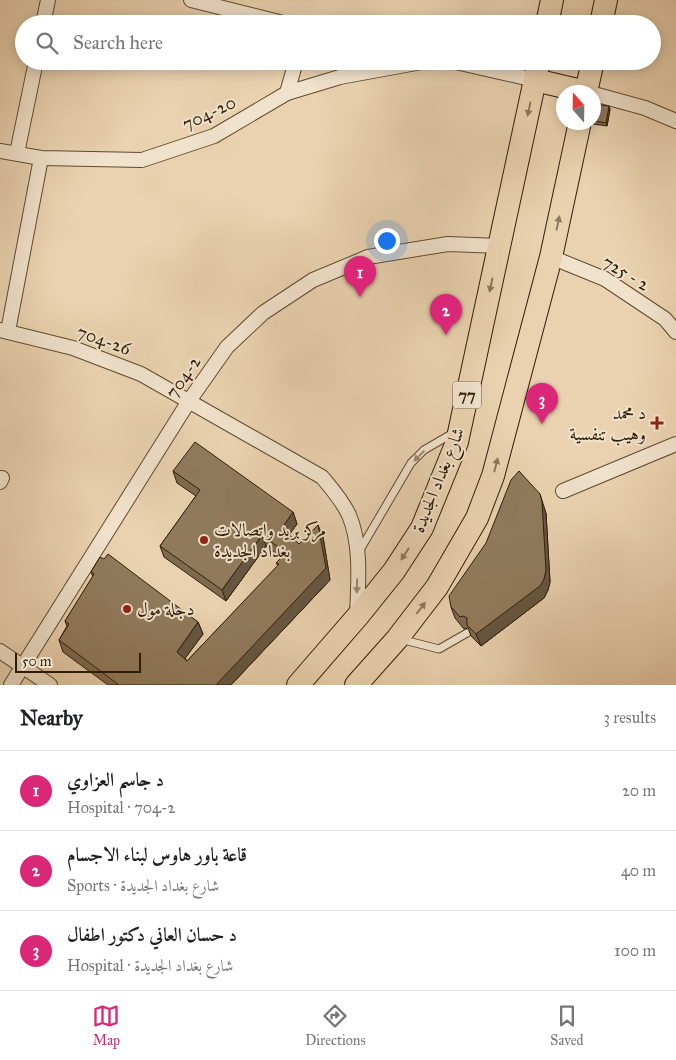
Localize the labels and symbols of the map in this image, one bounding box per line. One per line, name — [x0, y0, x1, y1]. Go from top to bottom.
north arrow — [556, 85, 601, 130]
street label: 704-20 — [179, 91, 239, 135]
one-way arrow — [525, 101, 533, 116]
one-way arrow — [554, 215, 562, 230]
your location — [374, 228, 400, 254]
street label: 725 - 2 — [599, 251, 654, 296]
pin: 1 — [344, 256, 376, 297]
one-way arrow — [487, 277, 495, 292]
pin: 2 — [430, 294, 462, 335]
street label: 704-26 — [74, 320, 135, 360]
street label: 704-2 — [161, 352, 205, 402]
road number: 77 — [453, 382, 481, 408]
pin: 3 — [526, 383, 558, 424]
place label: د محمد وهيب تنفسية — [569, 402, 646, 446]
marker: د محمد وهيب تنفسية — [650, 416, 664, 430]
street label: شارع بغداد الجديدة — [407, 424, 473, 537]
one-way arrow — [413, 450, 425, 462]
one-way arrow — [492, 457, 500, 472]
place label: مركز بريد واتصالات بغداد الجديدة — [214, 519, 326, 562]
marker: مركز بريد واتصالات بغداد الجديدة — [198, 534, 210, 546]
one-way arrow — [400, 548, 409, 561]
one-way arrow — [353, 578, 361, 594]
place label: دجلة مول — [137, 598, 195, 620]
one-way arrow — [416, 601, 426, 615]
marker: دجلة مول — [121, 603, 133, 615]
scale bar — [15, 650, 141, 673]

